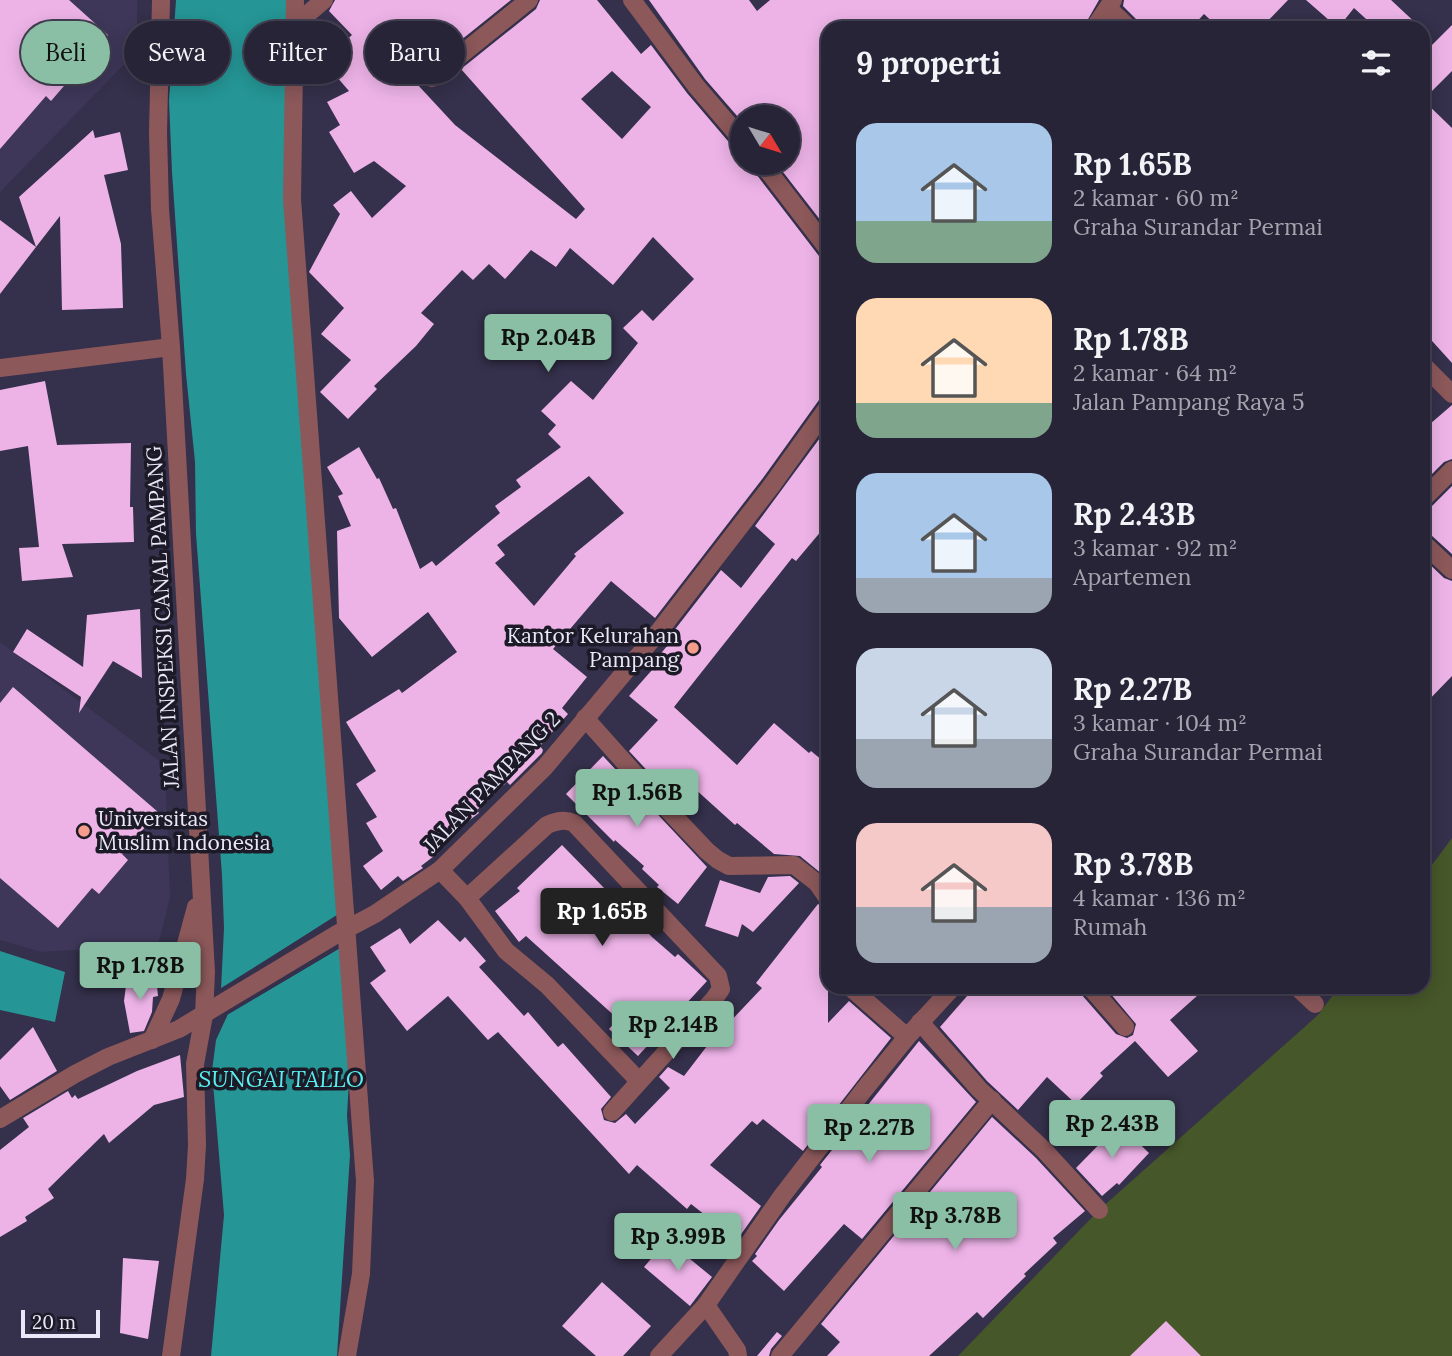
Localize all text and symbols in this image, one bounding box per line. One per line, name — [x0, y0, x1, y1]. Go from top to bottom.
chip: Beli — [21, 21, 110, 84]
chip: Sewa — [124, 21, 230, 84]
chip: Filter — [244, 21, 351, 84]
chip: Baru — [365, 21, 465, 84]
text: 9 properti — [856, 44, 1001, 82]
icon: filters — [1357, 44, 1395, 82]
north arrow — [730, 105, 800, 175]
map controls — [730, 105, 800, 175]
text: Rp 1.65B — [1073, 145, 1192, 183]
icon: home — [912, 151, 996, 235]
text: 2 kamar · 60 m² — [1073, 183, 1239, 212]
text: Graha Surandar Permai — [1073, 212, 1323, 241]
pin: Rp 2.04B — [476, 314, 620, 374]
text: Rp 1.78B — [1073, 320, 1189, 358]
text: Rp 2.04B — [500, 322, 596, 351]
icon: home — [912, 326, 996, 410]
text: 2 kamar · 64 m² — [1073, 358, 1237, 387]
text: Jalan Pampang Raya 5 — [1073, 387, 1304, 416]
street label: JALAN INSPEKSI CANAL PAMPANG — [140, 445, 185, 790]
text: Rp 2.43B — [1073, 495, 1195, 533]
icon: home — [912, 501, 996, 585]
text: 3 kamar · 92 m² — [1073, 533, 1237, 562]
text: Apartemen — [1073, 562, 1191, 591]
place label: Kantor Kelurahan Pampang — [507, 622, 679, 673]
marker: Kantor Kelurahan Pampang — [685, 640, 701, 656]
text: Rp 2.27B — [1073, 670, 1192, 708]
icon: home — [912, 676, 996, 760]
street label: JALAN PAMPANG 2 — [417, 705, 566, 859]
text: 3 kamar · 104 m² — [1073, 708, 1247, 737]
text: Graha Surandar Permai — [1073, 737, 1323, 766]
pin: Rp 1.56B — [565, 770, 709, 829]
text: Rp 1.56B — [591, 777, 683, 806]
place label: Universitas Muslim Indonesia — [98, 805, 271, 856]
marker: Universitas Muslim Indonesia — [76, 823, 92, 839]
text: Rp 3.78B — [1073, 845, 1193, 883]
icon: home — [912, 851, 996, 935]
text: 4 kamar · 136 m² — [1073, 883, 1246, 912]
pin: Rp 1.65B — [530, 888, 674, 948]
text: Rp 1.65B — [556, 896, 648, 925]
text: Rumah — [1073, 912, 1147, 941]
pin: Rp 1.78B — [68, 942, 212, 1002]
text: Rp 1.78B — [96, 950, 184, 979]
pin: Rp 2.14B — [601, 1002, 745, 1061]
text: Rp 2.14B — [628, 1009, 718, 1038]
water label: SUNGAI TALLO — [198, 1064, 364, 1093]
pin: Rp 2.43B — [1040, 1100, 1184, 1160]
pin: Rp 2.27B — [797, 1104, 941, 1164]
text: Rp 2.43B — [1065, 1108, 1159, 1137]
text: Rp 2.27B — [823, 1112, 915, 1141]
pin: Rp 3.78B — [883, 1192, 1027, 1252]
text: Rp 3.78B — [909, 1200, 1001, 1229]
pin: Rp 3.99B — [606, 1214, 750, 1273]
text: Rp 3.99B — [630, 1221, 726, 1250]
scale bar — [21, 1307, 100, 1339]
text: 20 m — [32, 1310, 76, 1334]

